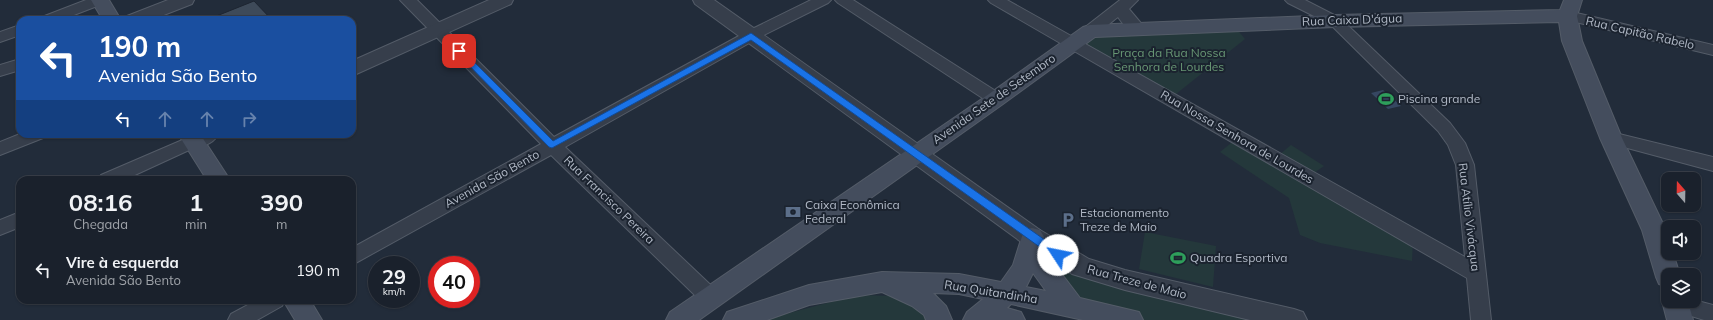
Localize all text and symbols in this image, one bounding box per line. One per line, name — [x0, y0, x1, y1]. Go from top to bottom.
street label: Rua Caixa D'água — [1301, 10, 1402, 29]
street label: Rua Capitão Rabelo — [1584, 13, 1696, 52]
text: 190 m — [98, 29, 181, 64]
icon: left — [32, 32, 84, 84]
pin — [442, 34, 476, 68]
icon: arrive — [448, 40, 470, 62]
park label: Praça da Rua Nossa Senhora de Lourdes — [1112, 45, 1226, 74]
street label: Avenida Sete de Setembro — [929, 50, 1058, 147]
text: Avenida São Bento — [98, 64, 257, 87]
street label: Rua Nossa Senhora de Lourdes — [1158, 87, 1316, 187]
sports icon: Piscina grande — [1377, 90, 1395, 108]
place label: Piscina grande — [1398, 91, 1480, 106]
icon: left — [112, 108, 134, 130]
icon: ahead — [154, 108, 176, 130]
icon: ahead — [196, 108, 218, 130]
icon: right — [238, 108, 260, 130]
street label: Avenida São Bento — [442, 146, 542, 211]
street label: Rua Francisco Pereira — [561, 152, 658, 247]
street label: Rua Atílio Vivácqua — [1455, 162, 1484, 272]
north arrow — [1661, 172, 1701, 212]
map controls — [1661, 172, 1701, 308]
text: 08:16 — [69, 187, 132, 217]
text: 1 — [189, 187, 203, 217]
text: 390 — [260, 187, 303, 217]
place label: Caixa Econômica Federal — [805, 197, 900, 226]
bank icon: Caixa Econômica Federal — [784, 203, 802, 221]
place label: Estacionamento Treze de Maio — [1080, 205, 1169, 234]
parking icon: Estacionamento Treze de Maio — [1059, 211, 1077, 229]
text: Chegada — [73, 216, 128, 232]
text: min — [185, 216, 207, 232]
text: m — [276, 216, 287, 232]
button: sound — [1661, 220, 1701, 260]
position arrow — [1037, 234, 1079, 276]
sports icon: Quadra Esportiva — [1169, 249, 1187, 267]
place label: Quadra Esportiva — [1190, 250, 1287, 265]
text: Vire à esquerda — [66, 253, 179, 272]
speed limit sign: 40 — [428, 256, 480, 308]
icon: left — [32, 259, 54, 281]
text: 190 m — [296, 261, 340, 280]
street label: Rua Treze de Maio — [1086, 261, 1189, 302]
text: 29 — [382, 264, 406, 289]
button: layers — [1661, 268, 1701, 308]
text: Avenida São Bento — [66, 272, 181, 288]
street label: Rua Quitandinha — [943, 277, 1039, 306]
text: km/h — [383, 285, 405, 298]

